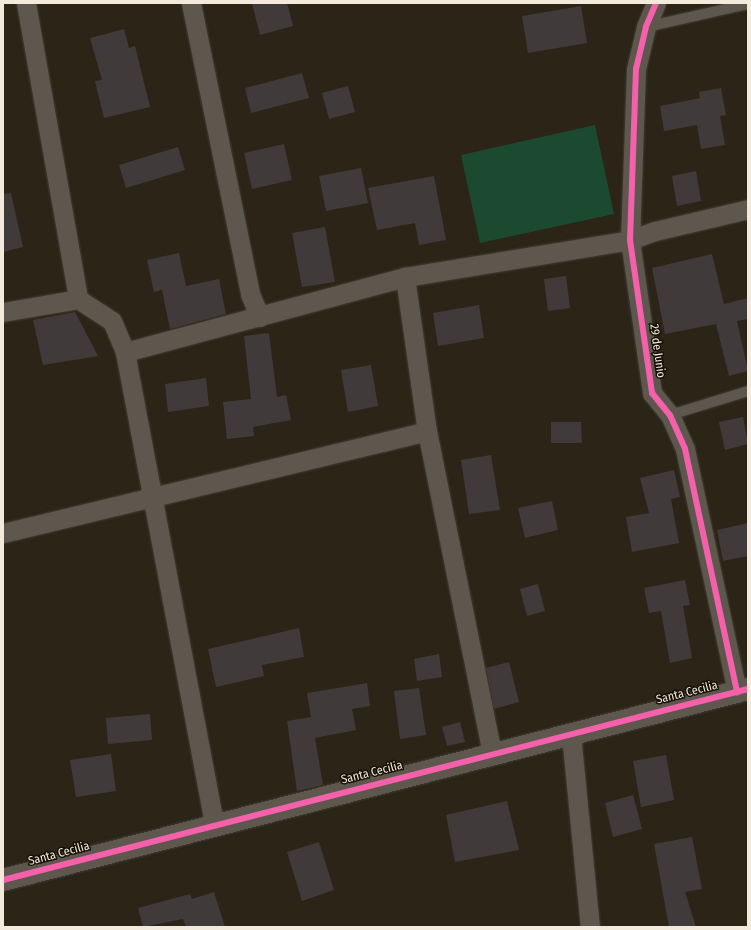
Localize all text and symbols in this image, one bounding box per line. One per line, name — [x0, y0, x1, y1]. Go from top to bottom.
street label: 29 de Junio — [646, 323, 668, 379]
street label: Santa Cecilia — [655, 678, 719, 708]
street label: Santa Cecilia — [340, 758, 404, 788]
street label: Santa Cecilia — [27, 839, 91, 869]

